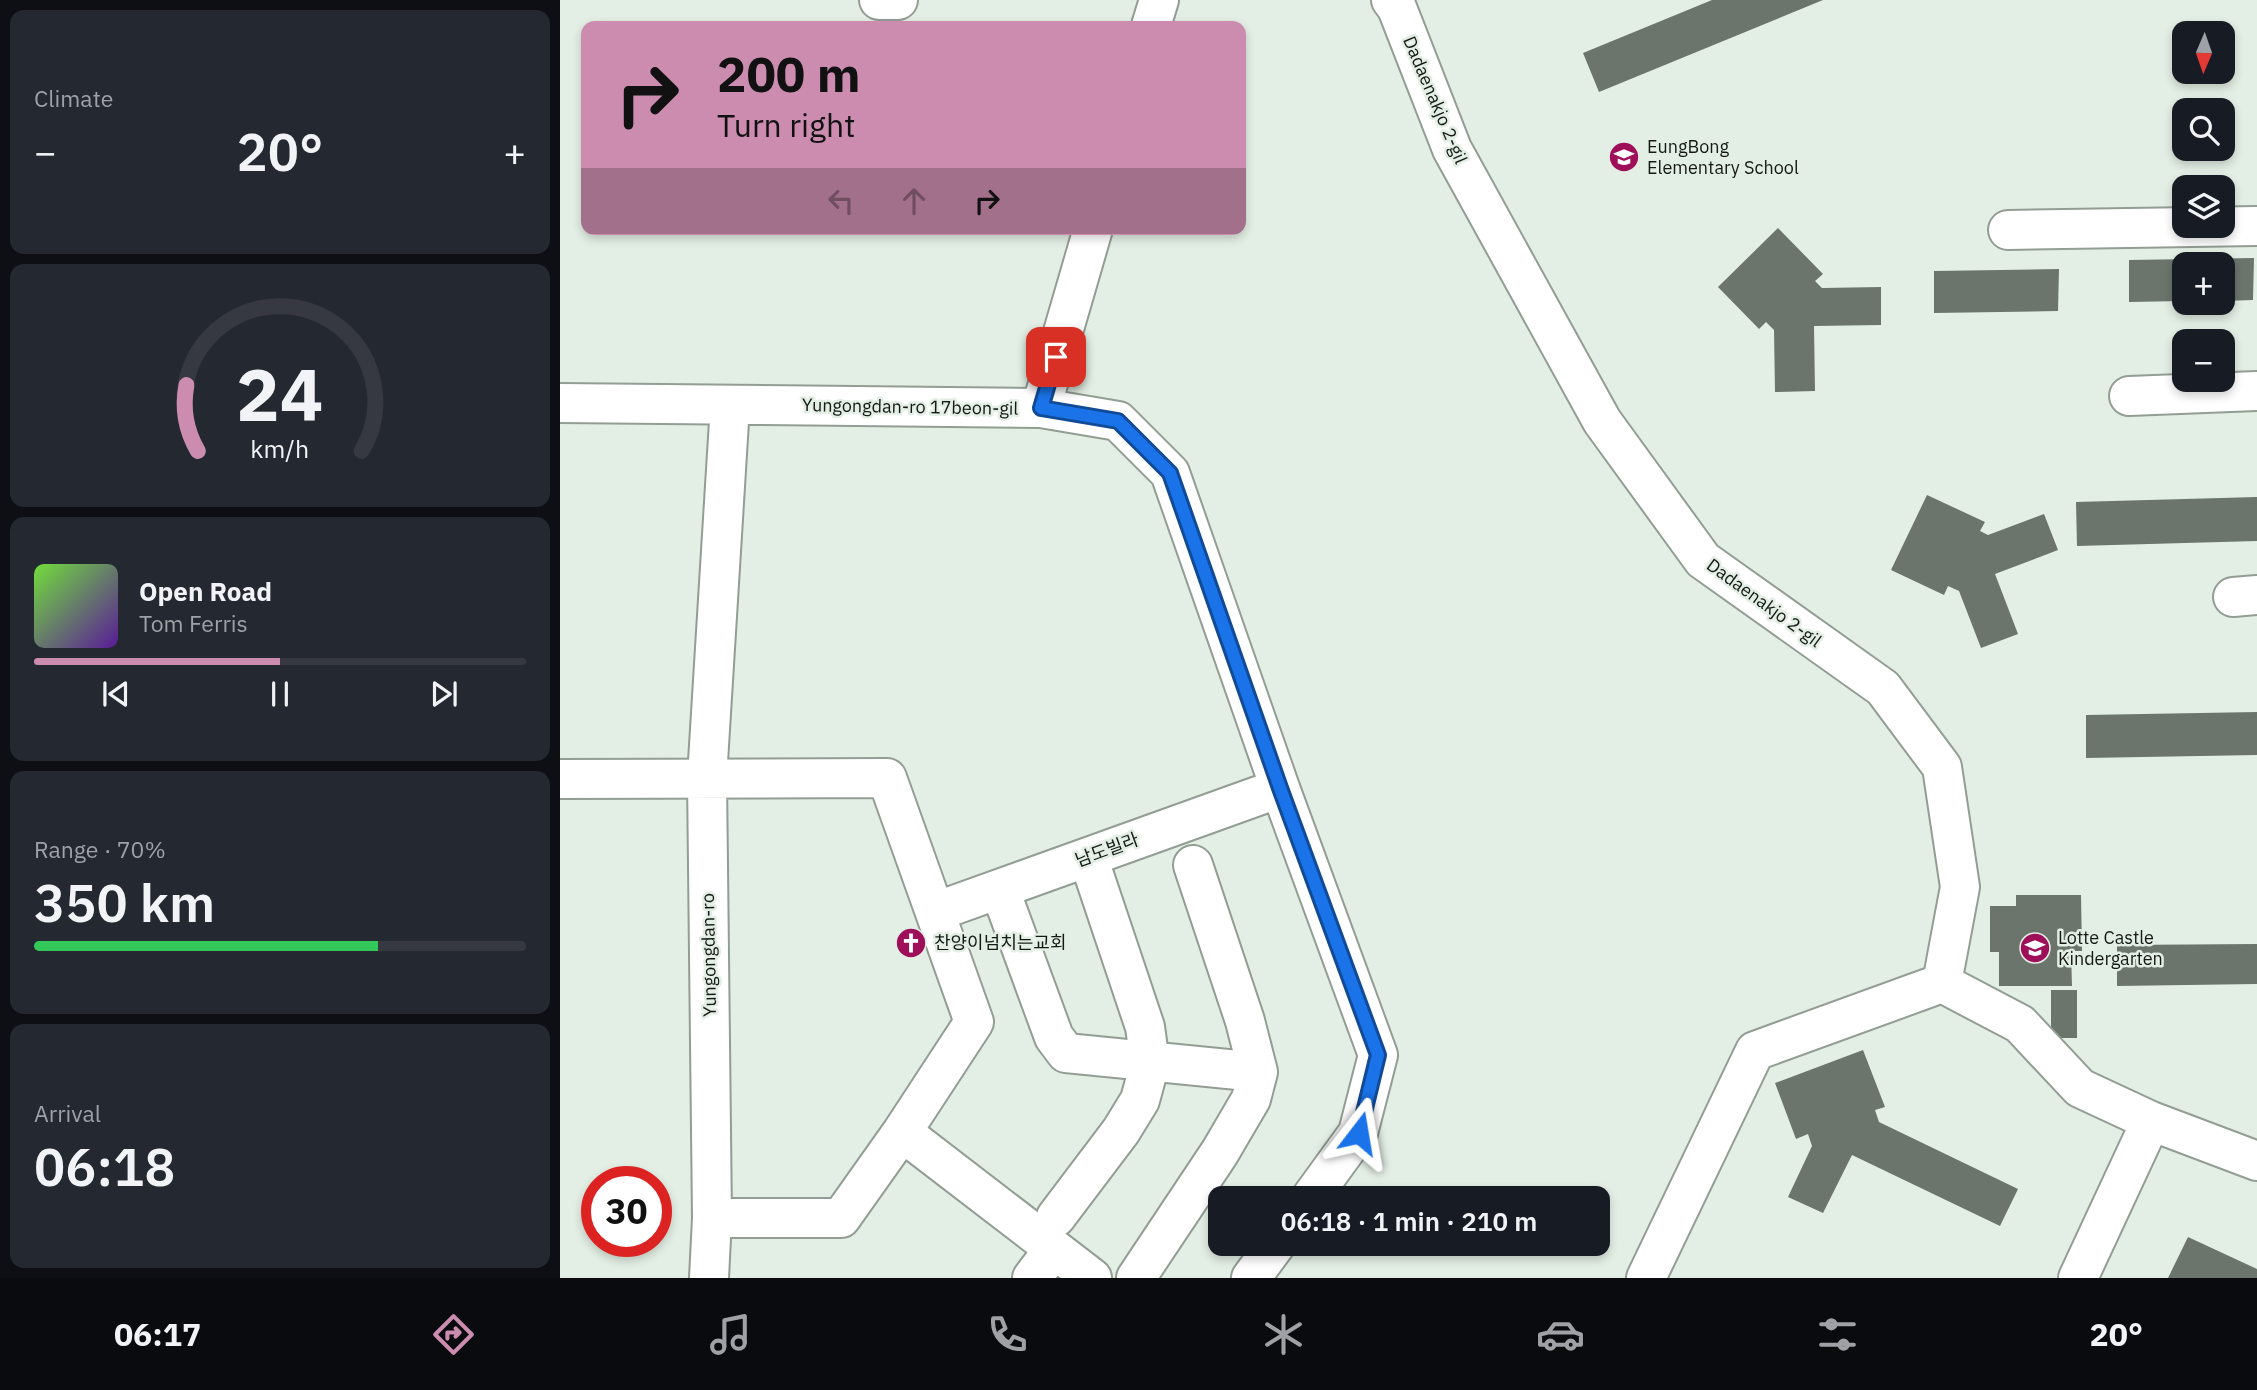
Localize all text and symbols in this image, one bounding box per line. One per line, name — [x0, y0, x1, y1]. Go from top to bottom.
north arrow — [2172, 21, 2235, 84]
map controls — [2172, 21, 2235, 392]
street label: Dadaenakjo 2-gil — [1398, 32, 1473, 167]
text: 200 m — [717, 42, 861, 105]
icon: right — [602, 49, 693, 140]
text: Climate — [34, 83, 113, 113]
button: search — [2172, 98, 2235, 161]
text: Turn right — [717, 104, 855, 146]
text: 20° — [237, 118, 323, 185]
text: − — [34, 127, 57, 176]
text: + — [503, 127, 526, 176]
place label: EungBong Elementary School — [1647, 135, 1799, 179]
school or university icon: EungBong Elementary School — [1607, 140, 1641, 174]
button: layers — [2172, 175, 2235, 238]
icon: left — [822, 182, 860, 220]
icon: ahead — [895, 182, 933, 220]
icon: right — [968, 182, 1006, 220]
button: + — [2172, 252, 2235, 315]
pin — [1026, 327, 1086, 387]
button: − — [2172, 329, 2235, 392]
icon: arrive — [1037, 338, 1075, 376]
text: 24 — [236, 347, 324, 442]
street label: Yungongdan-ro 17beon-gil — [802, 393, 1018, 420]
text: km/h — [251, 432, 309, 465]
street label: Dadaenakjo 2-gil — [1702, 553, 1826, 652]
text: Open Road — [139, 574, 272, 608]
text: Tom Ferris — [139, 608, 248, 638]
icon: previous — [97, 675, 135, 713]
icon: pause — [261, 675, 299, 713]
icon: next — [425, 675, 463, 713]
street label: 남도빌라 — [1072, 827, 1142, 872]
text: Range · 70% — [34, 834, 166, 864]
text: 350 km — [34, 869, 215, 936]
street label: Yungongdan-ro — [696, 893, 721, 1017]
church icon: 찬양이넘치는교회 — [894, 926, 928, 960]
place label: Lotte Castle Kindergarten — [2058, 926, 2163, 970]
place label: 찬양이넘치는교회 — [934, 931, 1066, 954]
school or university icon: Lotte Castle Kindergarten — [2018, 931, 2052, 965]
position arrow — [1322, 1096, 1396, 1170]
text: Arrival — [34, 1098, 101, 1128]
text: 06:18 — [34, 1133, 175, 1200]
speed limit sign: 30 — [581, 1166, 672, 1257]
text: 06:18 · 1 min · 210 m — [1281, 1204, 1537, 1238]
icon: directions — [429, 1310, 478, 1359]
icon: music — [706, 1310, 755, 1359]
icon: phone — [983, 1310, 1032, 1359]
icon: climate — [1259, 1310, 1308, 1359]
icon: car — [1536, 1310, 1585, 1359]
icon: filters — [1813, 1310, 1862, 1359]
text: 06:17 — [114, 1313, 201, 1355]
text: 20° — [2090, 1313, 2143, 1355]

